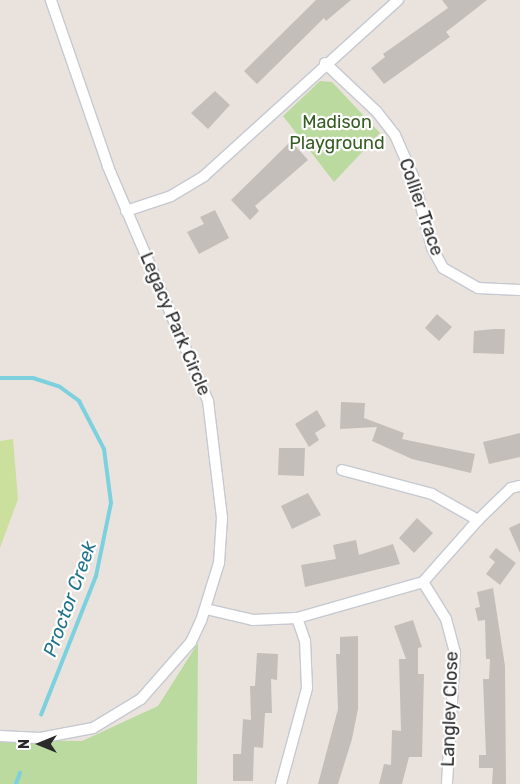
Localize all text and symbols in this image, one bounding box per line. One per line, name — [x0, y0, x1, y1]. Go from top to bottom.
park label: Madison Playground — [289, 112, 385, 154]
street label: Collier Trace — [394, 155, 448, 259]
street label: Legacy Park Circle — [135, 249, 215, 399]
water label: Proctor Creek — [38, 538, 102, 660]
street label: Langley Close — [437, 651, 463, 767]
north arrow — [15, 719, 65, 769]
text: N — [16, 739, 33, 749]

